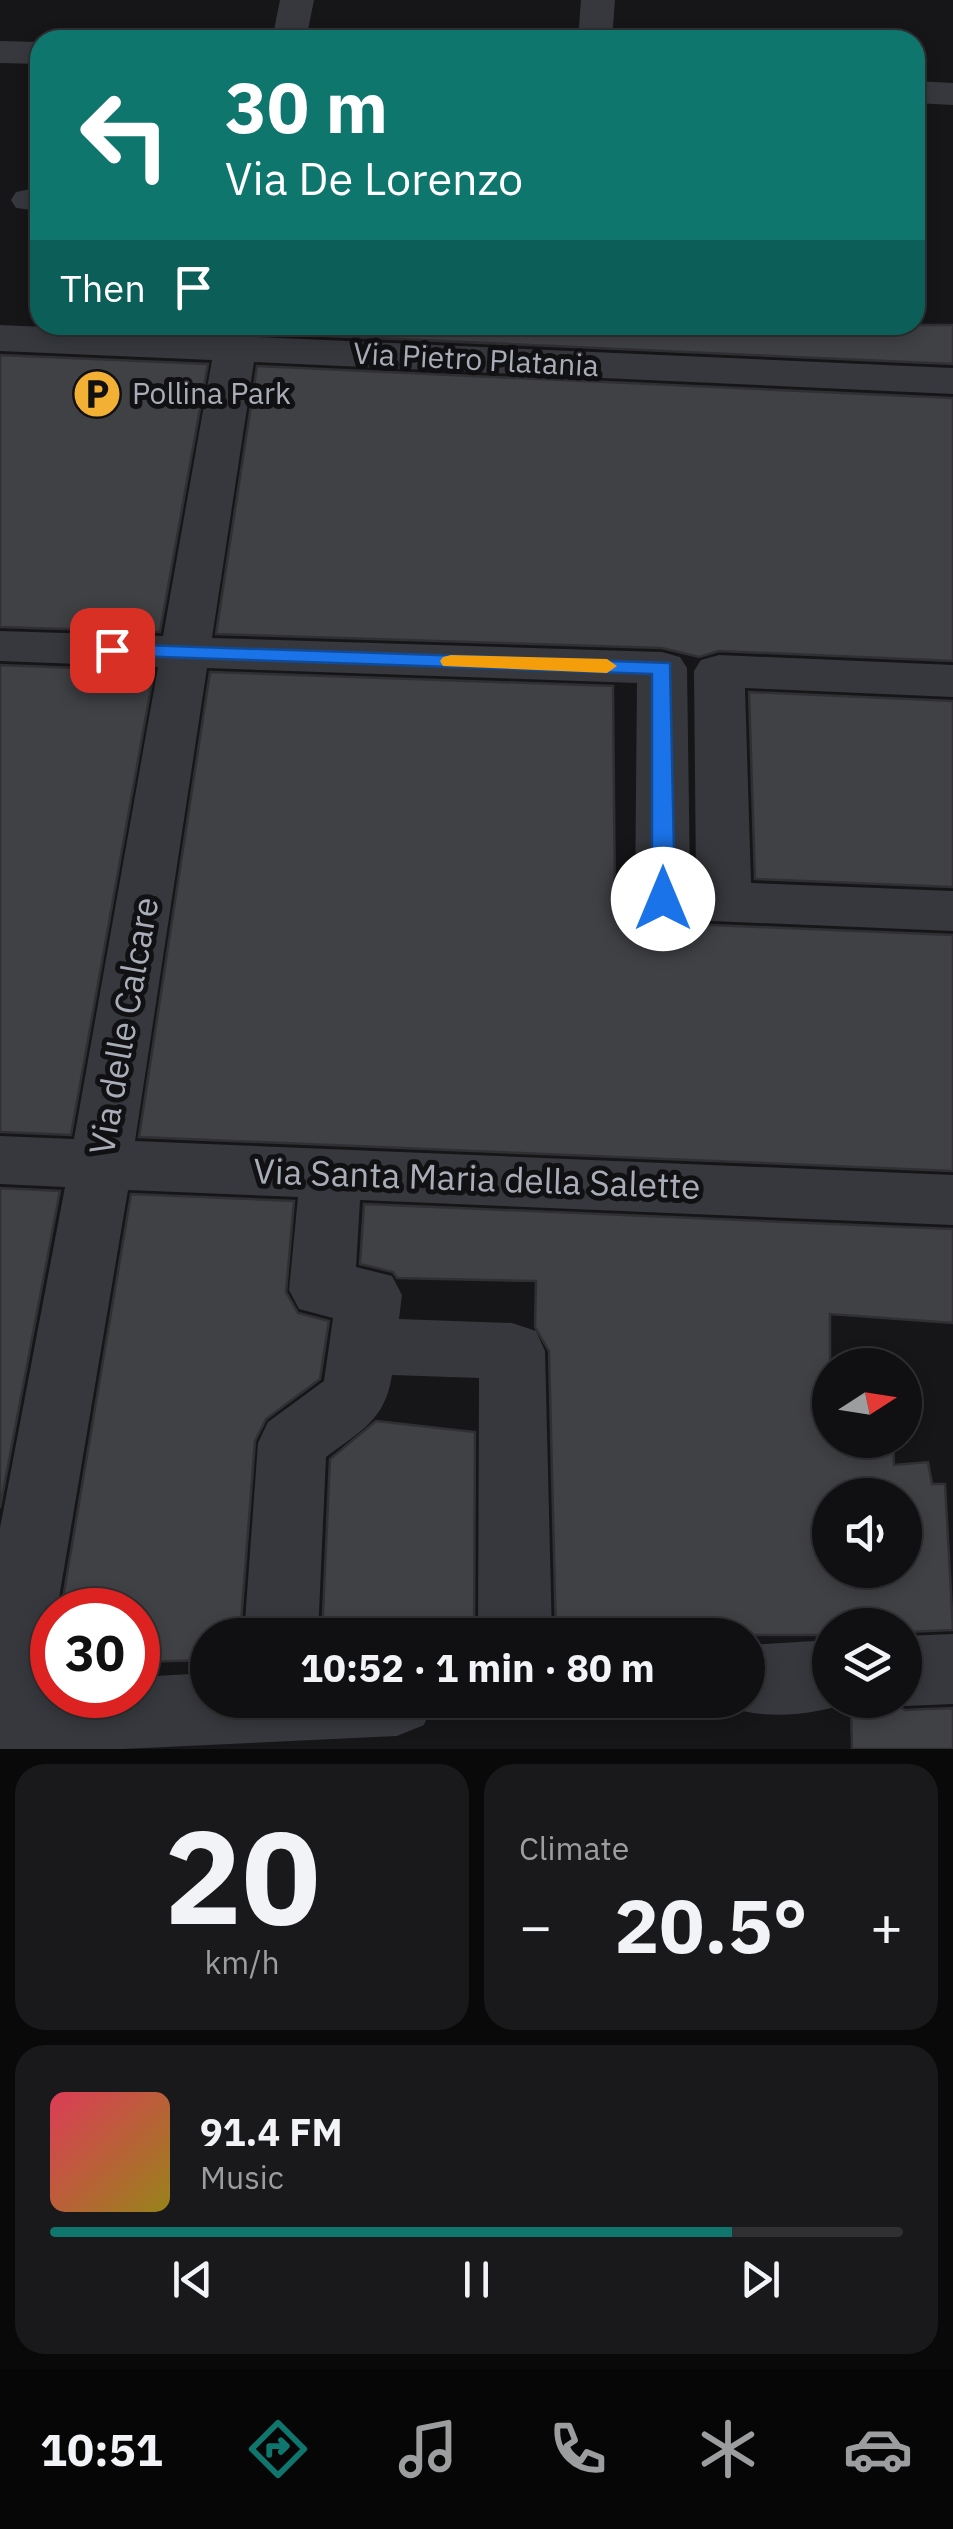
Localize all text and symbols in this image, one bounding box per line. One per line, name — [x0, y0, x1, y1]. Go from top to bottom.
text: 30 m — [225, 61, 388, 152]
icon: left — [60, 70, 190, 200]
text: Via De Lorenzo — [225, 149, 523, 207]
icon: arrive — [166, 260, 221, 315]
text: Then — [60, 263, 146, 312]
street label: Via Pietro Platania — [352, 333, 600, 384]
parking icon: Pollina Park — [71, 368, 123, 420]
place label: Pollina Park — [132, 373, 291, 412]
pin — [70, 608, 155, 693]
icon: arrive — [85, 623, 140, 678]
position arrow — [611, 847, 715, 951]
street label: Via delle Calcare — [78, 893, 168, 1158]
street label: Via Santa Maria della Salette — [253, 1147, 701, 1209]
north arrow — [812, 1348, 922, 1458]
map controls — [812, 1348, 922, 1718]
button: sound — [812, 1478, 922, 1588]
speed limit sign: 30 — [30, 1588, 160, 1718]
button: layers — [812, 1608, 922, 1718]
text: 10:52 · 1 min · 80 m — [300, 1643, 655, 1692]
text: 20 — [164, 1791, 320, 1960]
text: Climate — [519, 1827, 629, 1869]
text: 20.5° — [614, 1876, 808, 1974]
text: − — [519, 1890, 552, 1961]
text: + — [870, 1890, 903, 1961]
text: km/h — [204, 1941, 280, 1983]
text: 91.4 FM — [200, 2107, 343, 2156]
text: Music — [200, 2156, 284, 2198]
icon: previous — [165, 2252, 220, 2307]
icon: pause — [449, 2252, 504, 2307]
icon: next — [733, 2252, 788, 2307]
icon: directions — [243, 2414, 313, 2484]
icon: music — [393, 2414, 463, 2484]
icon: phone — [543, 2414, 613, 2484]
icon: climate — [693, 2414, 763, 2484]
icon: car — [843, 2414, 913, 2484]
text: 10:51 — [40, 2420, 163, 2478]

